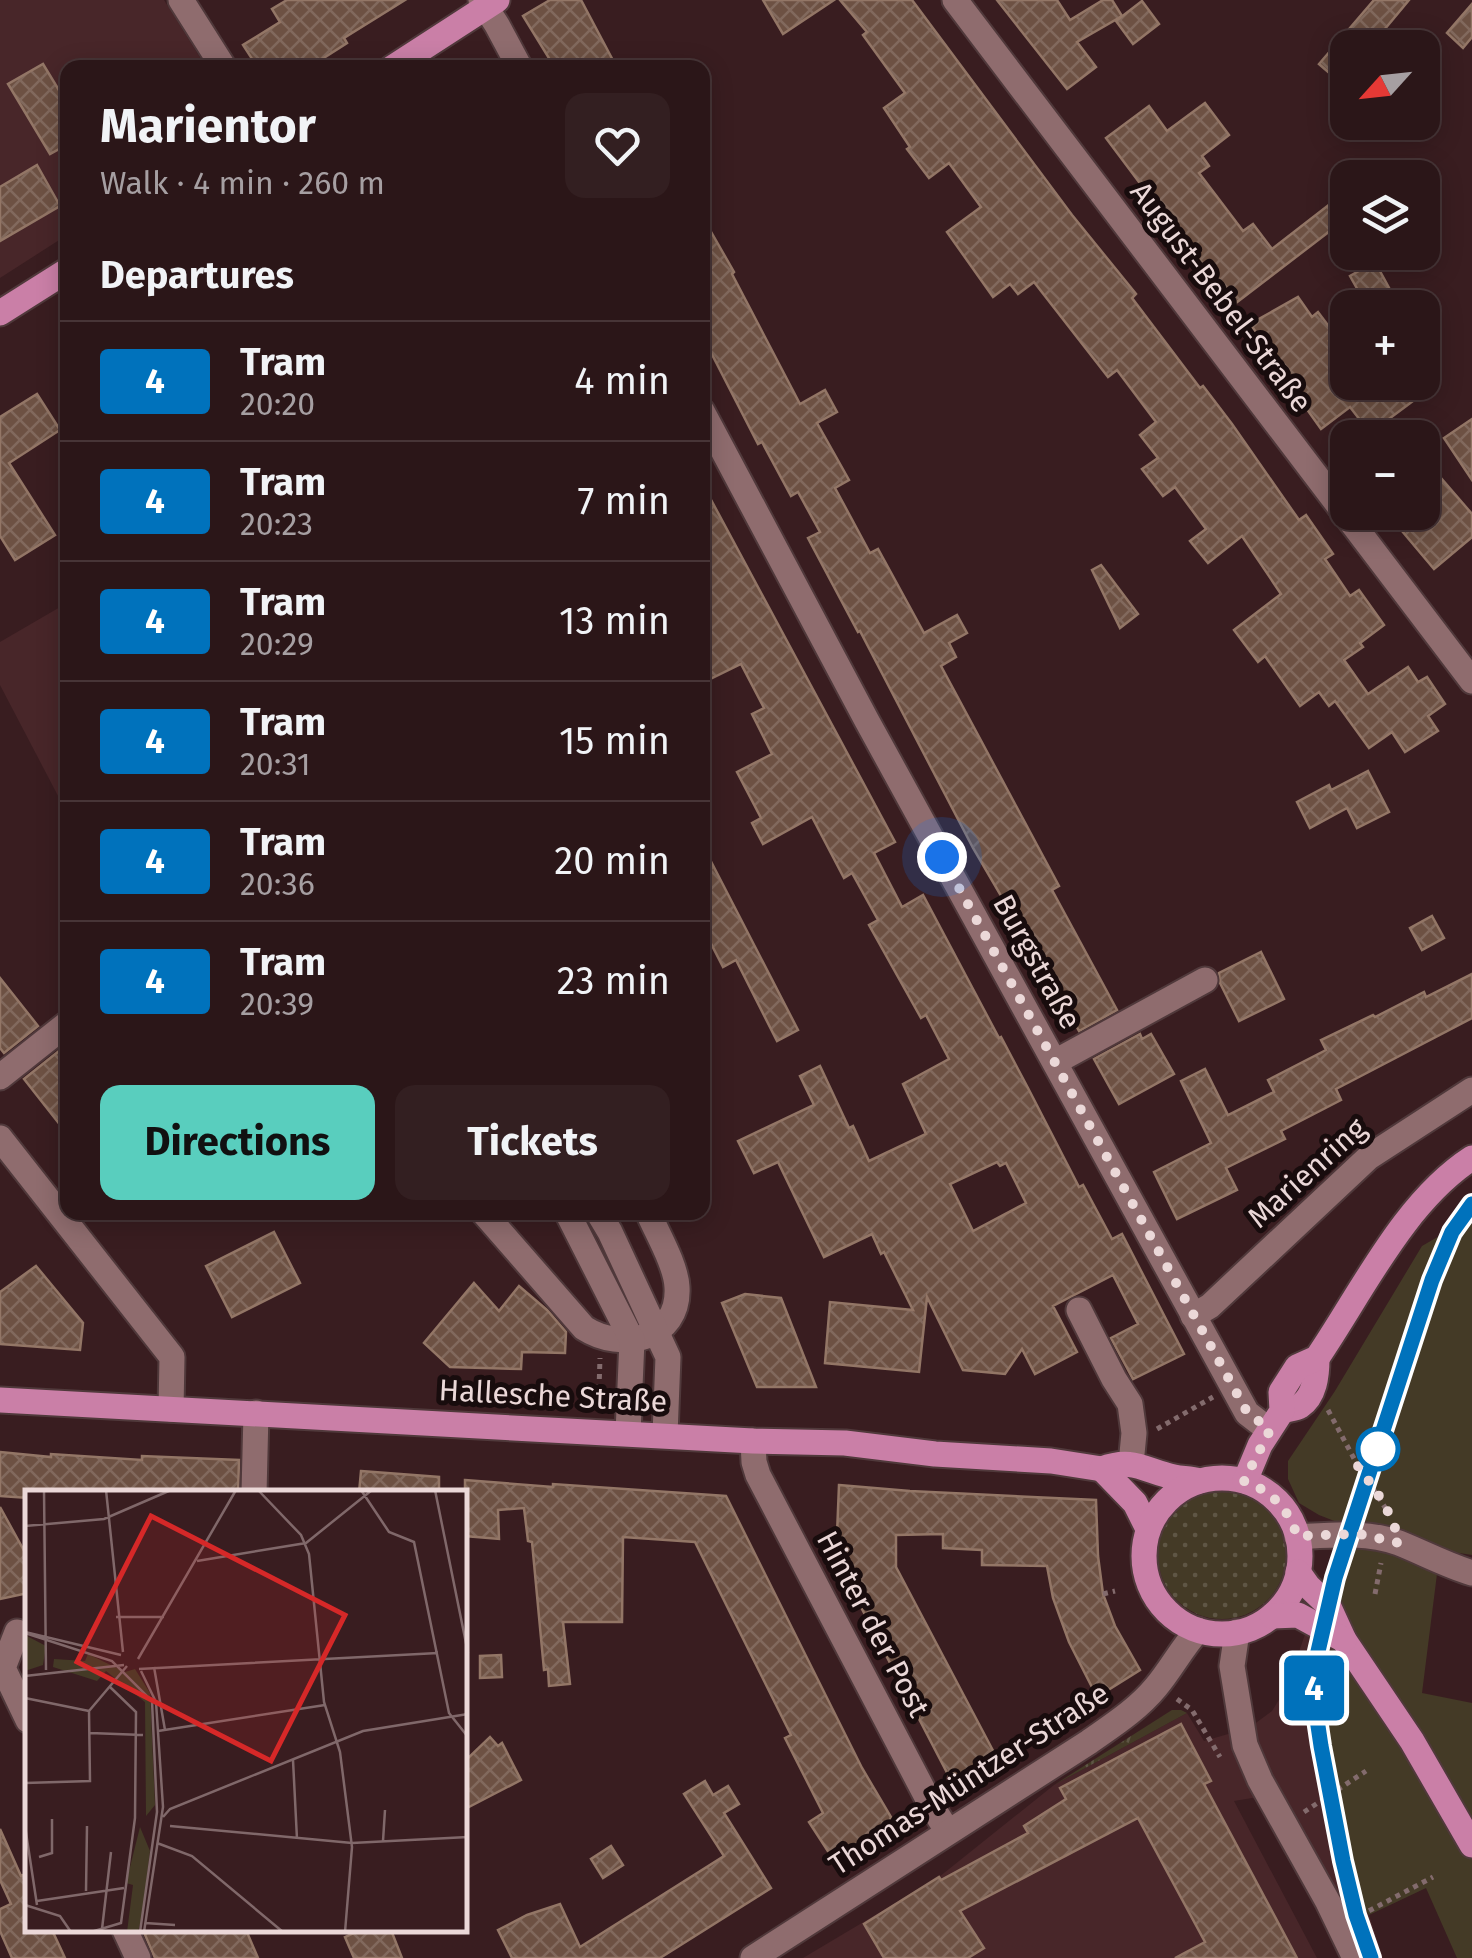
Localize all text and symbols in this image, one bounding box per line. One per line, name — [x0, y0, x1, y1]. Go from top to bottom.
north arrow — [1330, 30, 1440, 140]
map controls — [1330, 30, 1440, 530]
button: heart — [565, 93, 670, 198]
text: Marientor — [100, 97, 316, 155]
button: layers — [1330, 160, 1440, 270]
text: Walk · 4 min · 260 m — [100, 164, 385, 202]
street label: August-Bebel-Straße — [1123, 175, 1319, 419]
text: Departures — [100, 252, 294, 298]
button: + — [1330, 290, 1440, 400]
text: Tram — [240, 339, 326, 385]
text: 4 min — [574, 358, 670, 404]
text: 4 — [145, 360, 165, 402]
text: 20:20 — [240, 385, 315, 423]
button: − — [1330, 420, 1440, 530]
text: Tram — [240, 459, 326, 505]
text: 7 min — [578, 478, 670, 524]
text: 4 — [145, 480, 165, 522]
text: 20:23 — [240, 505, 313, 543]
text: Tram — [240, 579, 326, 625]
text: 13 min — [559, 598, 670, 644]
text: 4 — [145, 600, 165, 642]
text: 20:29 — [240, 625, 314, 663]
text: Tram — [240, 699, 326, 745]
text: 15 min — [559, 718, 670, 764]
text: 4 — [145, 720, 165, 762]
text: 20:31 — [240, 745, 311, 783]
text: Tram — [240, 819, 326, 865]
your location — [917, 832, 967, 882]
text: 20 min — [554, 838, 670, 884]
text: 4 — [145, 840, 165, 882]
text: 20:36 — [240, 865, 315, 903]
street label: Burgstraße — [985, 889, 1089, 1035]
text: Tram — [240, 939, 326, 985]
text: 23 min — [557, 958, 670, 1004]
text: 4 — [145, 960, 165, 1002]
text: 20:39 — [240, 985, 314, 1023]
button: Directions — [100, 1085, 375, 1200]
button: Tickets — [395, 1085, 670, 1200]
street label: Marienring — [1240, 1110, 1374, 1236]
street label: Hallesche Straße — [438, 1372, 668, 1420]
unlabelled marker — [1357, 1428, 1399, 1470]
inset map — [25, 1490, 468, 1933]
street label: Hinter der Post — [809, 1525, 937, 1723]
line badge: 4 — [1282, 1656, 1346, 1720]
text: 4 — [1304, 1667, 1324, 1709]
street label: Thomas-Müntzer-Straße — [822, 1675, 1116, 1883]

